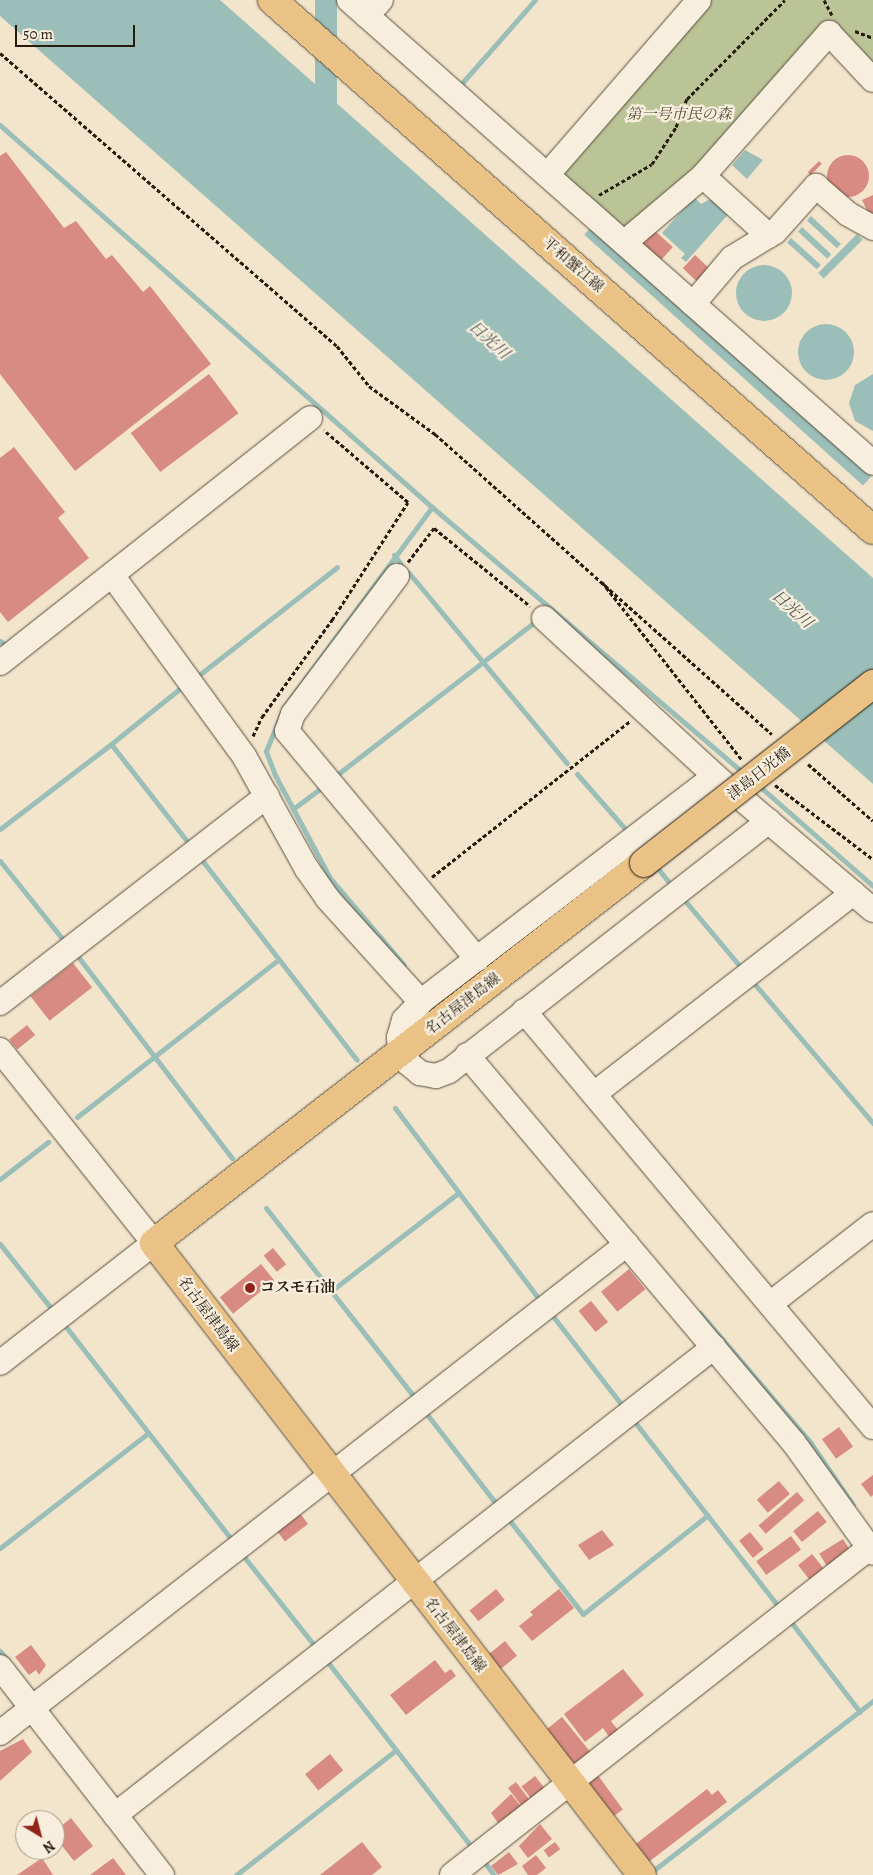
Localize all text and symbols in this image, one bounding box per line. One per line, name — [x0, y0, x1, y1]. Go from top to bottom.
scale bar — [18, 15, 138, 47]
text: 50 m — [23, 24, 53, 44]
park label: 第一号市民の森 — [627, 106, 731, 124]
street label: 平和蟹江線 — [539, 234, 607, 296]
water label: 日光川 — [465, 317, 513, 363]
water label: 日光川 — [768, 586, 816, 632]
street label: 津島日光橋 — [724, 744, 794, 804]
street label: 名古屋津島線 — [422, 969, 504, 1039]
street label: 名古屋津島線 — [174, 1273, 242, 1355]
place label: コスモ石油 — [260, 1279, 335, 1297]
marker: コスモ石油 — [244, 1282, 256, 1294]
street label: 名古屋津島線 — [420, 1594, 490, 1676]
north arrow — [15, 1810, 65, 1860]
text: N — [39, 1836, 59, 1857]

